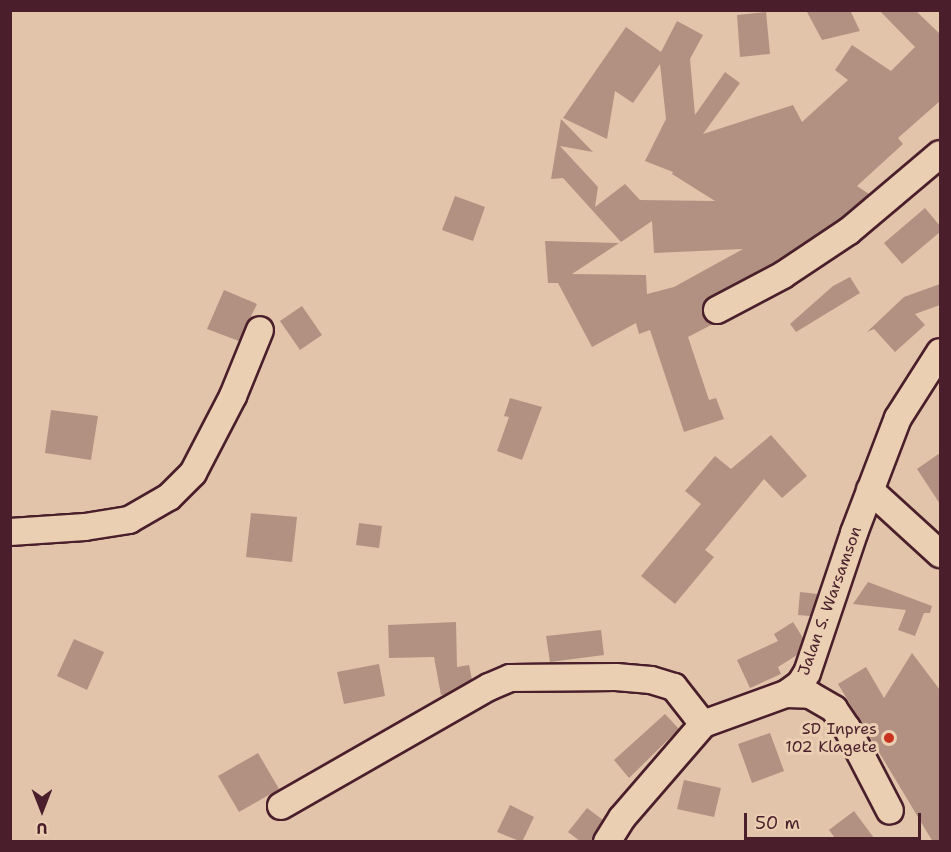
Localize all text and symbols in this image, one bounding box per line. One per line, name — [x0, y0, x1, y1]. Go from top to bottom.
street label: Jalan S. Warsamson — [794, 524, 866, 678]
place label: SD Inpres 102 Klagete — [785, 719, 877, 757]
marker: SD Inpres 102 Klagete — [882, 731, 896, 745]
north arrow — [12, 780, 72, 840]
scale bar — [747, 801, 924, 839]
text: 50 m — [755, 811, 800, 835]
text: U — [37, 818, 47, 839]

